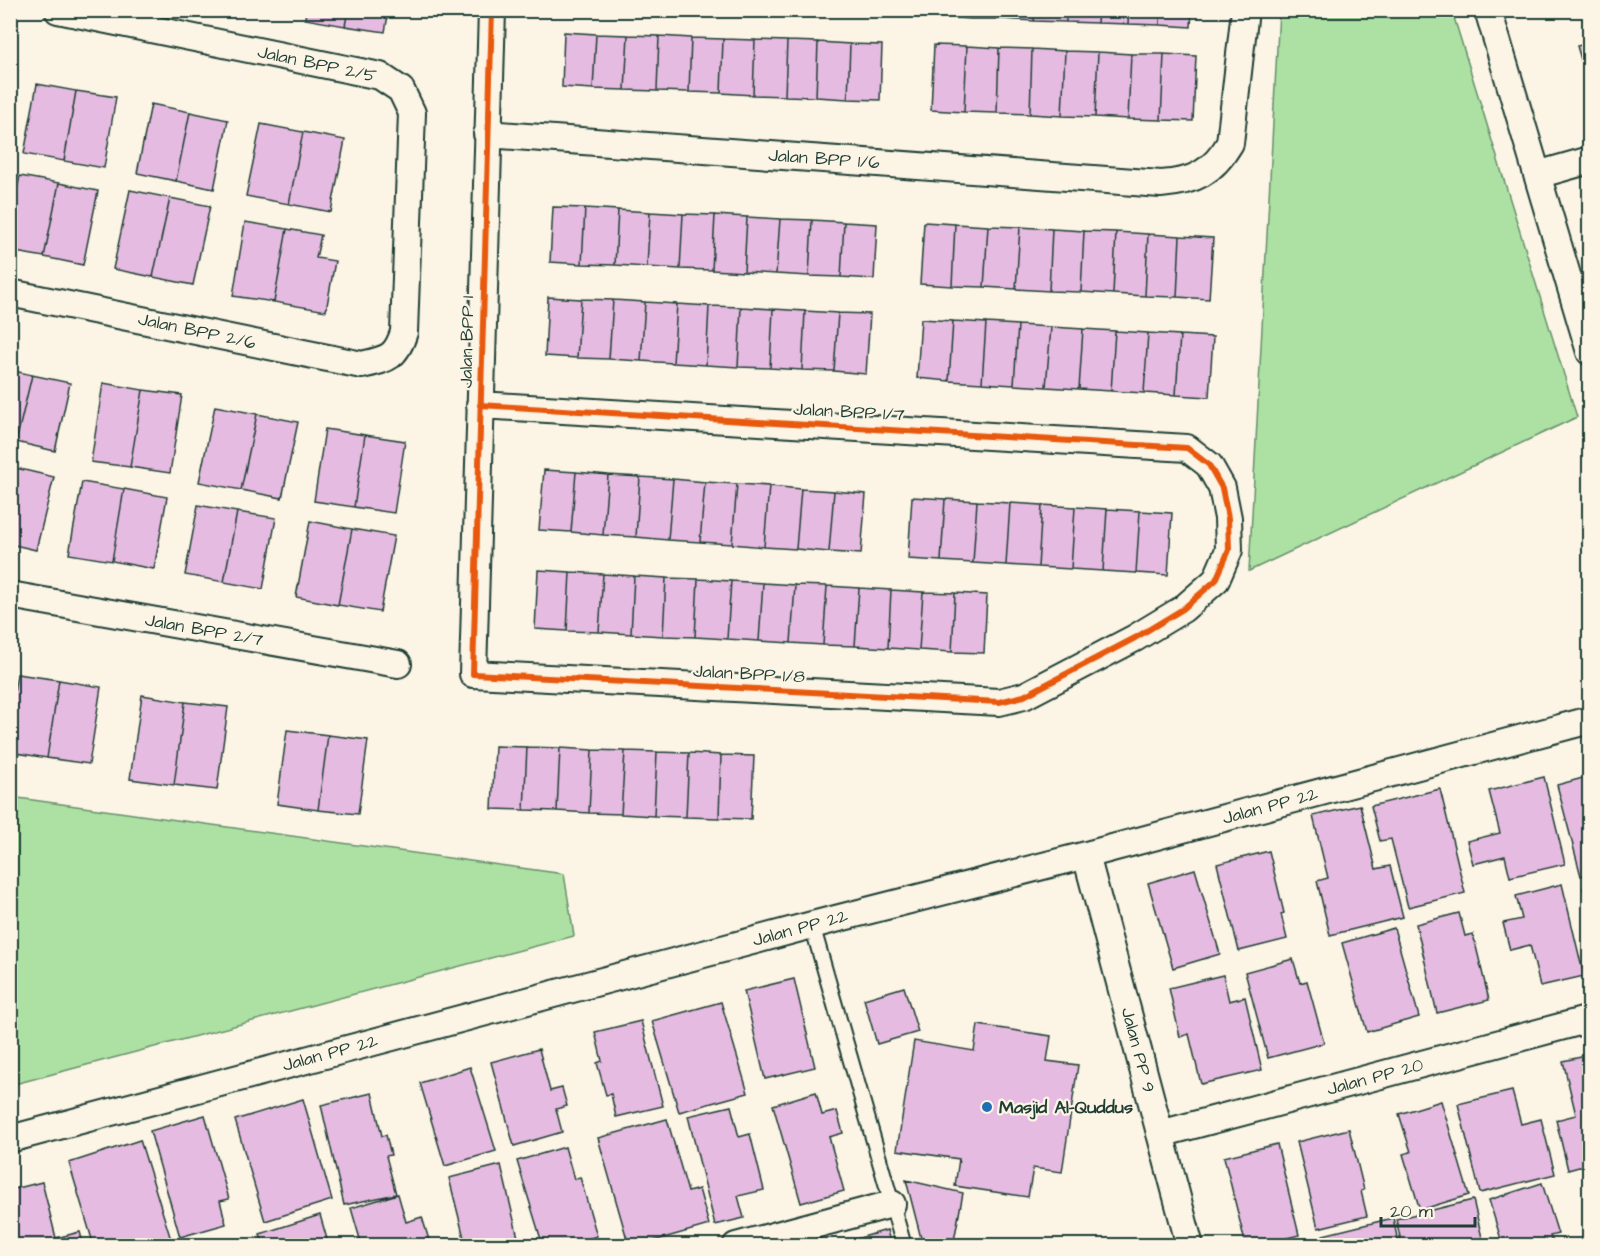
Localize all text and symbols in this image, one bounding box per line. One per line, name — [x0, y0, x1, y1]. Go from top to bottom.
street label: Jalan BPP 2/5 — [255, 39, 379, 89]
street label: Jalan BPP 1/6 — [767, 143, 881, 175]
street label: Jalan BPP 1 — [454, 296, 480, 388]
street label: Jalan BPP 2/6 — [136, 306, 258, 356]
street label: Jalan BPP 1/7 — [793, 397, 905, 427]
street label: Jalan BPP 2/7 — [143, 607, 265, 653]
street label: Jalan BPP 1/8 — [692, 659, 806, 689]
street label: Jalan PP 22 — [1220, 781, 1321, 831]
street label: Jalan PP 22 — [750, 903, 851, 953]
street label: Jalan PP 9 — [1115, 1005, 1161, 1095]
street label: Jalan PP 22 — [280, 1028, 381, 1078]
street label: Jalan PP 20 — [1324, 1052, 1426, 1102]
place label: Masjid Al-Quddus — [999, 1095, 1133, 1120]
marker: Masjid Al-Quddus — [980, 1100, 994, 1114]
scale bar — [1381, 1190, 1476, 1228]
text: 20 m — [1390, 1199, 1433, 1224]

